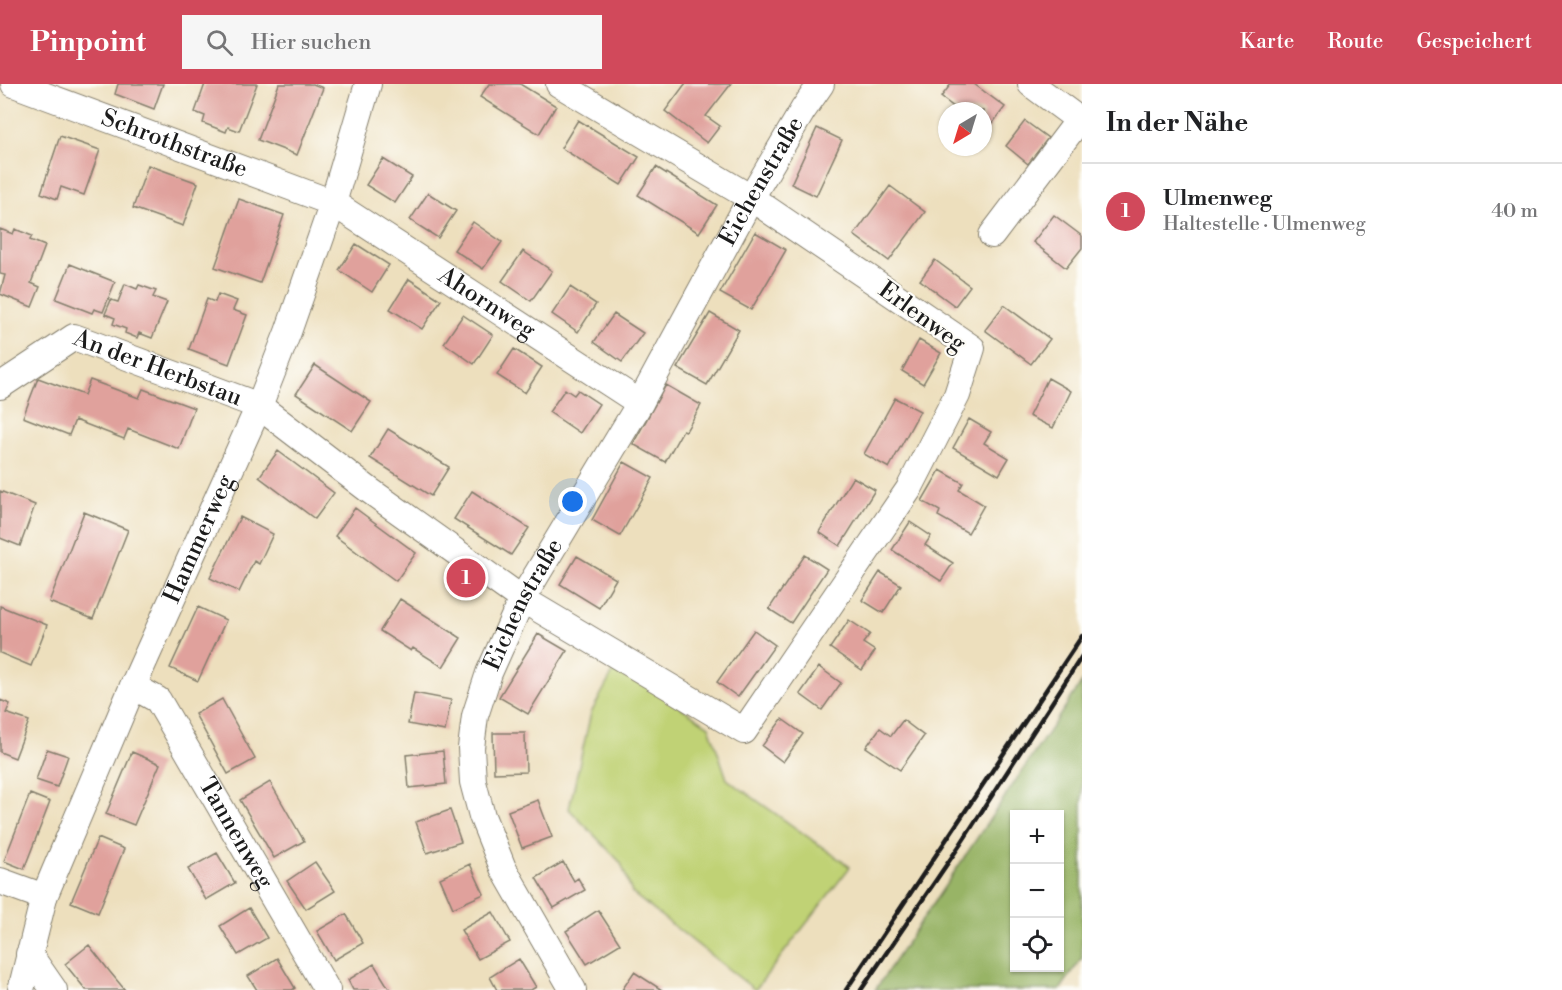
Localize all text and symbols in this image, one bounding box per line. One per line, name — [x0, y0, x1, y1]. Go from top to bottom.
search box — [182, 15, 602, 69]
text: Pinpoint — [30, 25, 146, 60]
icon: search — [203, 26, 236, 59]
text: Hier suchen — [251, 29, 371, 56]
text: Karte — [1240, 29, 1294, 55]
text: Route — [1327, 29, 1383, 55]
text: Gespeichert — [1416, 29, 1532, 55]
north arrow — [938, 102, 992, 156]
street label: Schrothstraße — [97, 103, 251, 185]
text: In der Nähe — [1106, 107, 1248, 139]
street label: Eichenstraße — [713, 111, 811, 251]
text: Ulmenweg — [1163, 185, 1272, 212]
text: 1 — [1121, 199, 1130, 224]
text: 40 m — [1491, 199, 1538, 224]
text: Haltestelle · Ulmenweg — [1163, 212, 1366, 237]
street label: Ahornweg — [432, 260, 542, 346]
street label: Erlenweg — [872, 275, 972, 359]
street label: An der Herbstau — [68, 323, 246, 413]
street label: Hammerweg — [157, 469, 241, 608]
your location — [558, 487, 587, 516]
street label: Eichenstraße — [477, 533, 570, 675]
pin: 1 — [446, 556, 486, 600]
street label: Tannenweg — [192, 772, 280, 895]
map controls — [1010, 810, 1064, 972]
button: + — [1010, 810, 1064, 864]
button: − — [1010, 864, 1064, 918]
button: locate — [1010, 918, 1064, 972]

